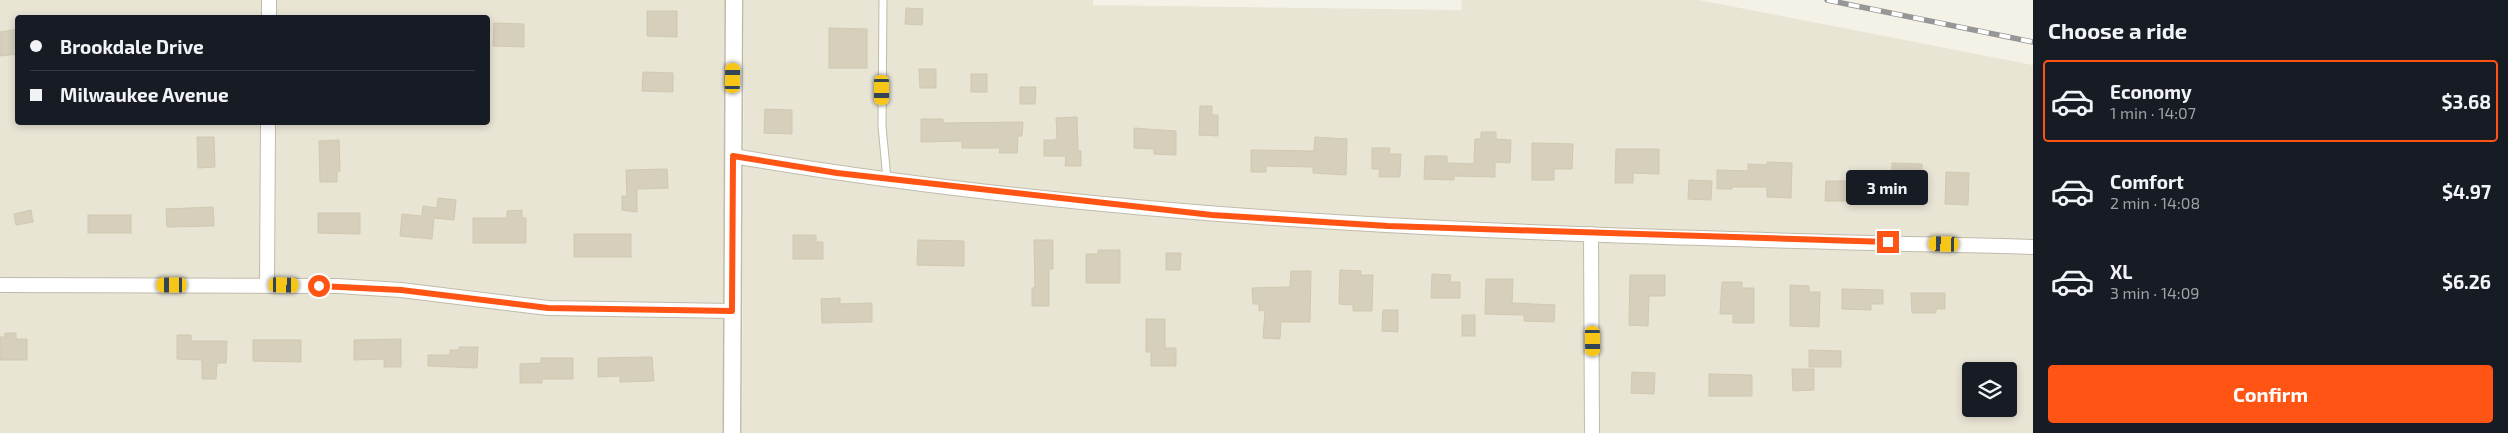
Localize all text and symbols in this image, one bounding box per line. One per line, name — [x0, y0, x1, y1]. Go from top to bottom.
text: Choose a ride — [2048, 17, 2187, 43]
text: Brookdale Drive — [60, 35, 204, 58]
car — [725, 63, 740, 93]
car — [874, 75, 889, 105]
icon: car — [2050, 79, 2095, 124]
text: Economy — [2110, 80, 2192, 103]
text: Milwaukee Avenue — [60, 83, 229, 106]
text: $3.68 — [2442, 90, 2491, 113]
text: 1 min · 14:07 — [2110, 103, 2196, 122]
icon: car — [2050, 169, 2095, 214]
callout: 3 min — [1847, 170, 1929, 204]
text: Comfort — [2110, 170, 2184, 193]
text: 3 min — [1867, 178, 1907, 197]
text: $4.97 — [2442, 180, 2491, 203]
text: 2 min · 14:08 — [2110, 193, 2200, 212]
route end — [1877, 231, 1899, 253]
car — [1928, 236, 1959, 252]
icon: car — [2050, 259, 2095, 304]
text: XL — [2110, 260, 2132, 283]
text: $6.26 — [2442, 270, 2491, 293]
route start — [308, 275, 330, 297]
car — [268, 277, 299, 293]
car — [157, 278, 187, 293]
text: 3 min · 14:09 — [2110, 283, 2199, 302]
car — [1585, 326, 1600, 356]
map controls — [1962, 362, 2017, 417]
button: layers — [1962, 362, 2017, 417]
button: Confirm — [2048, 365, 2493, 423]

